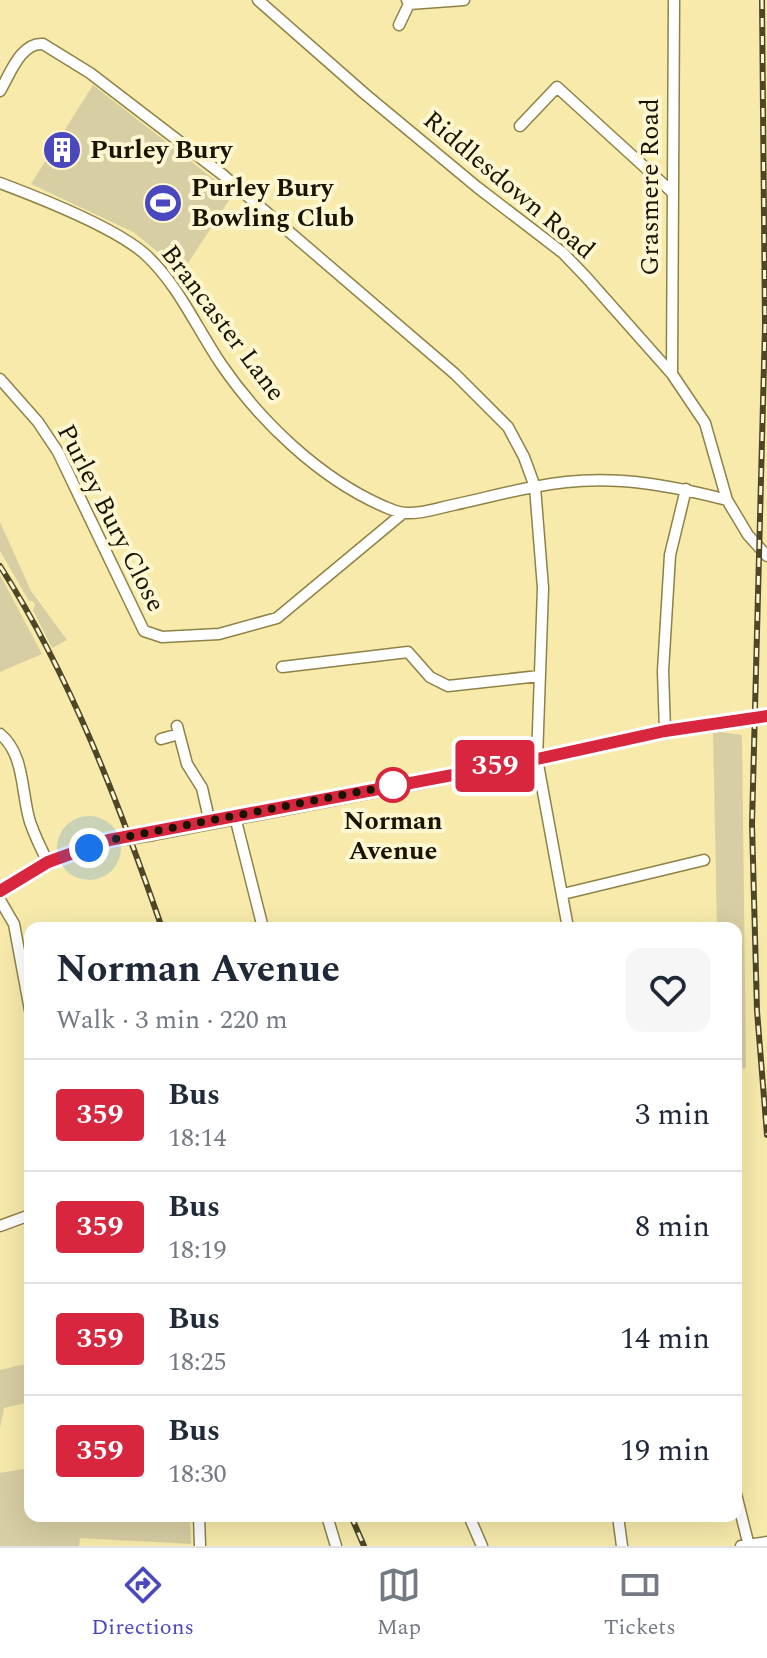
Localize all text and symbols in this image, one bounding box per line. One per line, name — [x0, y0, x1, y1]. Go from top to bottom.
street label: Grasmere Road — [630, 98, 670, 276]
street label: Riddlesdown Road — [414, 101, 604, 269]
building icon: Purley Bury — [41, 129, 83, 171]
place label: Purley Bury — [90, 130, 234, 170]
place label: Purley Bury Bowling Club — [191, 168, 354, 238]
sports icon: Purley Bury Bowling Club — [142, 182, 184, 224]
street label: Brancaster Lane — [151, 236, 295, 410]
street label: Purley Bury Close — [46, 417, 176, 619]
line badge: 359 — [449, 740, 541, 792]
text: 359 — [471, 744, 519, 787]
marker: Norman Avenue — [376, 768, 410, 802]
place label: Norman Avenue — [343, 801, 443, 871]
your location — [69, 828, 109, 868]
text: Norman Avenue — [56, 941, 340, 999]
button: heart — [626, 948, 710, 1032]
text: Walk · 3 min · 220 m — [56, 1000, 288, 1040]
text: Bus — [168, 1072, 220, 1118]
text: 3 min — [635, 1092, 710, 1138]
text: 359 — [76, 1093, 124, 1136]
text: 18:14 — [168, 1118, 227, 1158]
text: Bus — [168, 1184, 220, 1230]
text: 8 min — [635, 1204, 710, 1250]
text: 359 — [76, 1205, 124, 1248]
text: 18:19 — [168, 1230, 227, 1270]
text: Bus — [168, 1296, 220, 1342]
text: 14 min — [620, 1316, 710, 1362]
text: 359 — [76, 1317, 124, 1360]
text: 18:25 — [168, 1342, 227, 1382]
text: Bus — [168, 1408, 220, 1454]
text: 19 min — [620, 1428, 710, 1474]
text: 359 — [76, 1429, 124, 1472]
text: 18:30 — [168, 1454, 227, 1494]
tab: Directions — [91, 1563, 194, 1644]
tab: Map — [377, 1563, 421, 1644]
tab: Tickets — [604, 1563, 676, 1644]

